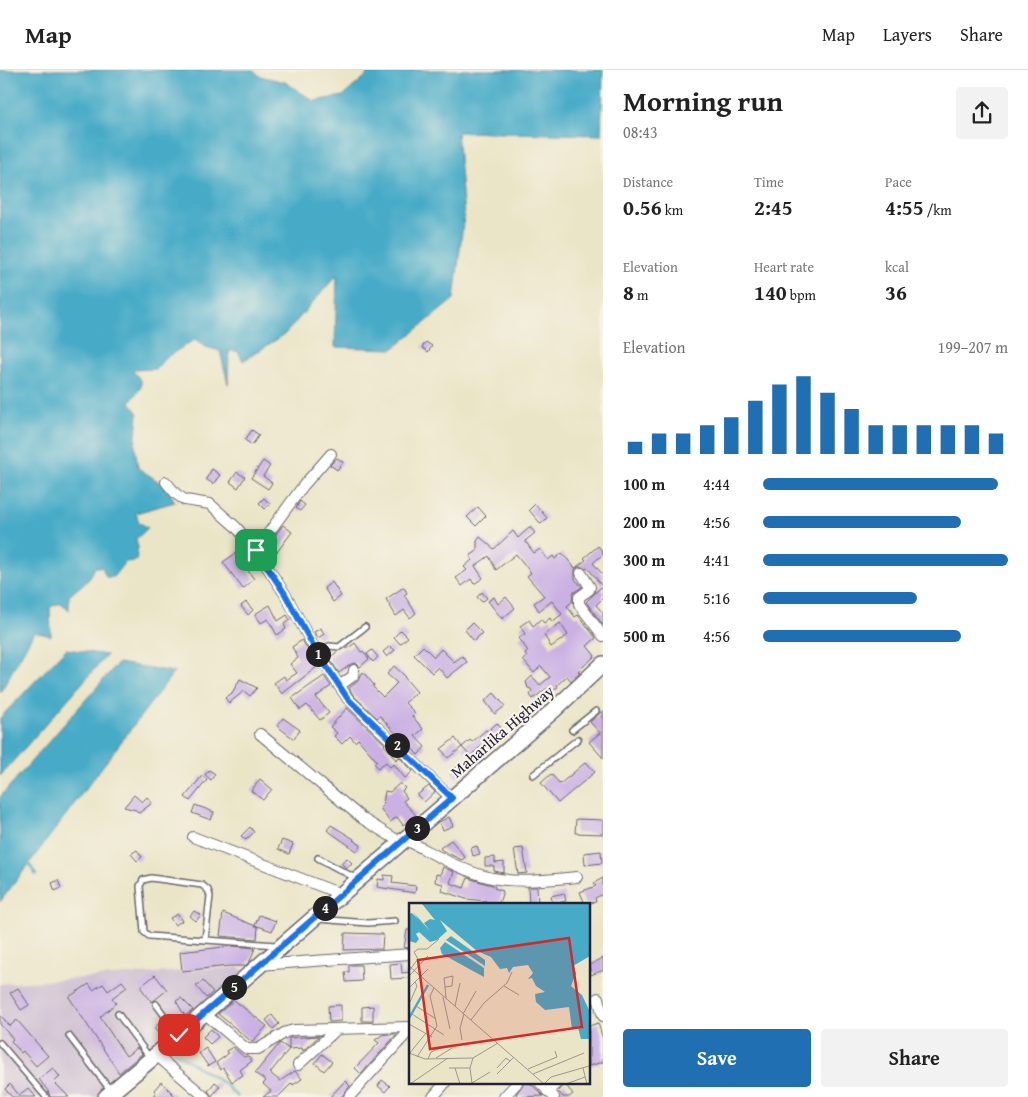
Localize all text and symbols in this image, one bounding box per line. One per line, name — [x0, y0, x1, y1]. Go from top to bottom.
text: Map — [25, 17, 72, 52]
text: Map — [822, 21, 855, 48]
text: Layers — [883, 21, 932, 48]
text: Share — [960, 21, 1003, 48]
text: Morning run — [623, 80, 783, 121]
button: share — [956, 87, 1008, 139]
text: 08:43 — [623, 120, 658, 144]
text: Distance — [623, 172, 673, 192]
text: Time — [754, 172, 784, 192]
text: Pace — [885, 172, 912, 192]
text: 0.56 — [623, 192, 662, 223]
text: 2:45 — [754, 192, 793, 223]
text: 4:55 — [885, 192, 924, 223]
text: km — [662, 200, 683, 220]
text: /km — [924, 200, 952, 220]
text: Elevation — [623, 257, 678, 277]
text: Heart rate — [754, 257, 814, 277]
text: kcal — [885, 257, 909, 277]
text: 8 — [623, 277, 634, 308]
text: 140 — [754, 277, 787, 308]
text: 36 — [885, 277, 907, 308]
text: m — [634, 285, 648, 305]
text: bpm — [787, 285, 816, 305]
text: Elevation — [623, 335, 686, 359]
text: 199–207 m — [938, 335, 1008, 359]
text: 100 m — [623, 472, 665, 496]
text: 4:44 — [703, 472, 730, 496]
text: 200 m — [623, 510, 665, 534]
text: 4:56 — [703, 510, 730, 534]
pin — [235, 529, 277, 571]
icon: arrive — [242, 536, 270, 564]
text: 300 m — [623, 548, 665, 572]
text: 4:41 — [703, 548, 730, 572]
text: 400 m — [623, 586, 665, 610]
text: 5:16 — [703, 586, 730, 610]
text: 500 m — [623, 624, 665, 648]
text: 4:56 — [703, 624, 730, 648]
pin: 1 — [306, 642, 330, 666]
text: 1 — [315, 644, 322, 664]
street label: Maharlika Highway — [445, 679, 559, 783]
pin: 2 — [384, 732, 410, 758]
text: 2 — [394, 735, 401, 755]
pin: 3 — [404, 816, 430, 840]
text: 3 — [414, 818, 421, 838]
pin: 4 — [312, 896, 338, 920]
text: 4 — [322, 898, 329, 918]
inset map — [409, 903, 590, 1084]
pin: 5 — [222, 974, 246, 1000]
text: 5 — [231, 977, 238, 997]
pin — [158, 1014, 200, 1056]
icon: check — [165, 1021, 193, 1049]
button: Save — [623, 1029, 811, 1087]
button: Share — [821, 1029, 1008, 1087]

